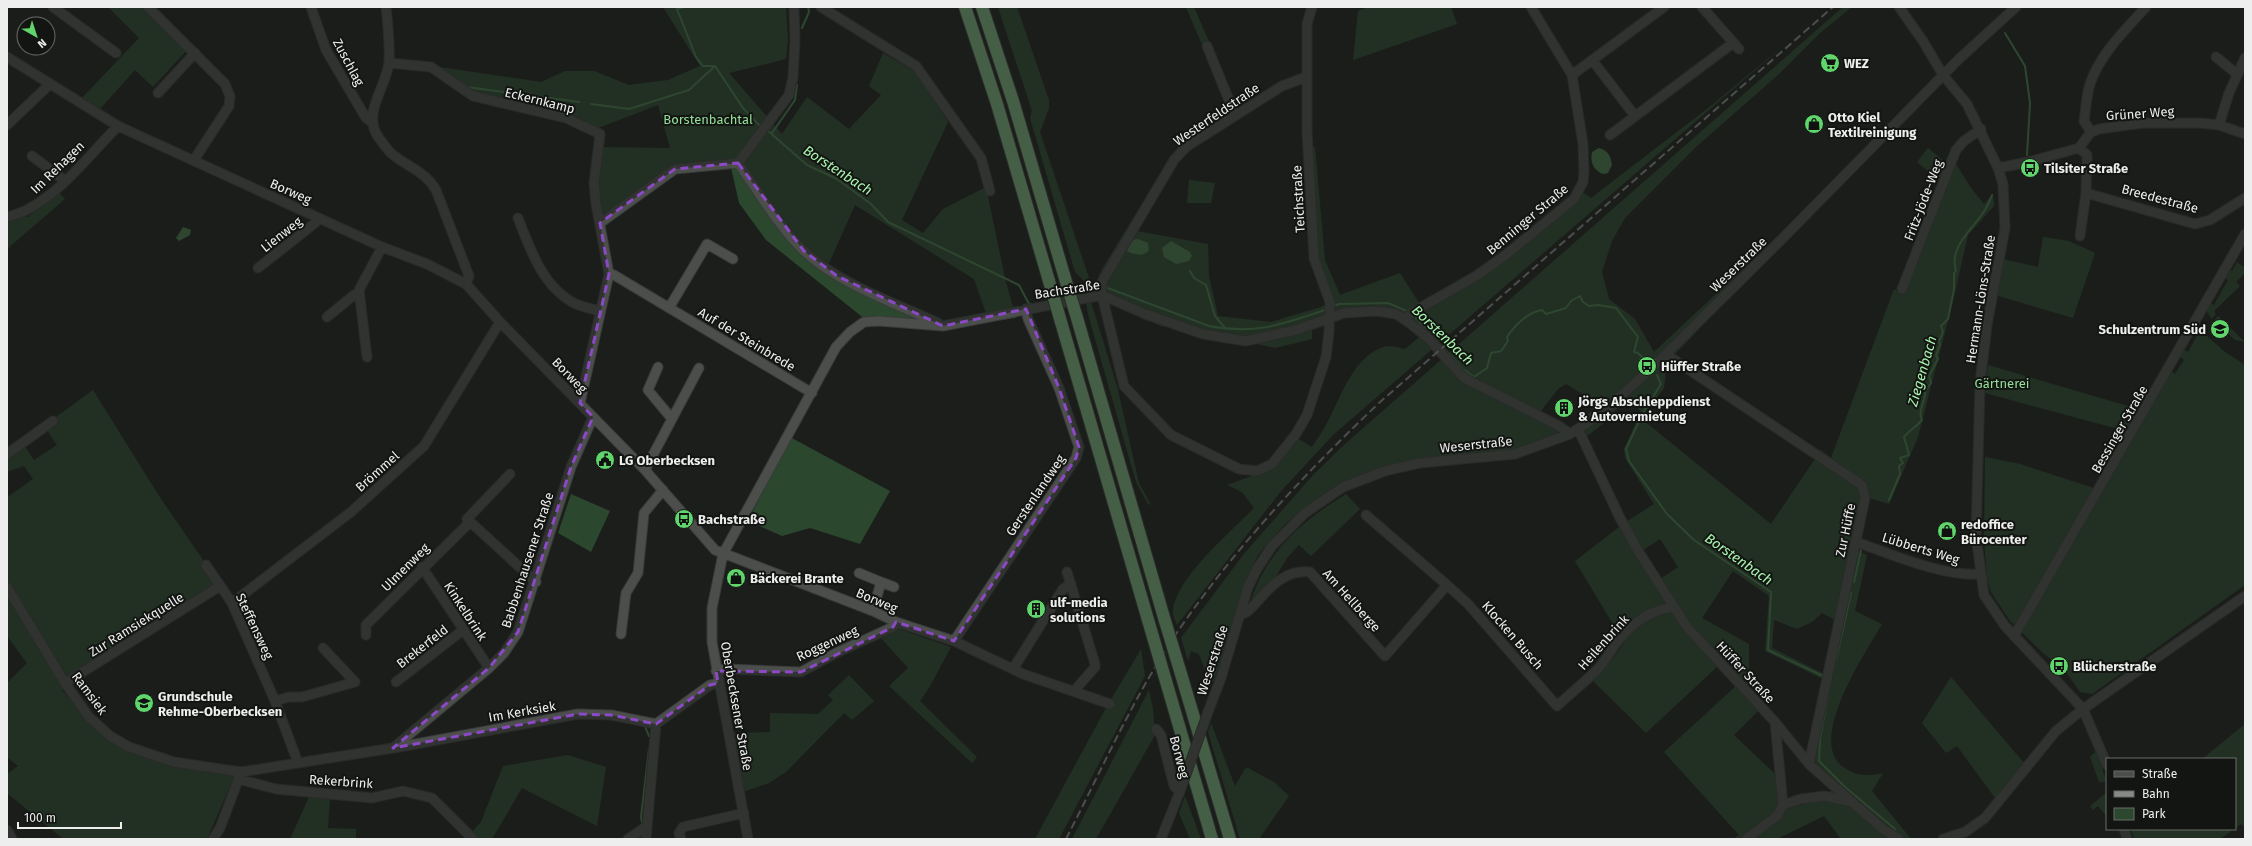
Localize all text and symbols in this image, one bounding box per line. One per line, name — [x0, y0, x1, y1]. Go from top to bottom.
north arrow — [16, 16, 56, 56]
text: N — [35, 36, 49, 51]
street label: Zuschlag — [330, 36, 367, 89]
supermarket icon: WEZ — [1819, 52, 1841, 74]
place label: WEZ — [1844, 56, 1869, 71]
street label: Westerfeldstraße — [1170, 80, 1262, 149]
street label: Eckernkamp — [503, 85, 576, 116]
street label: Grüner Weg — [2105, 104, 2175, 123]
place label: Otto Kiel Textilreinigung — [1828, 110, 1917, 140]
park label: Borstenbachtal — [663, 112, 753, 127]
shop icon: Otto Kiel Textilreinigung — [1803, 113, 1825, 135]
street label: Im Rehagen — [27, 138, 87, 197]
water label: Borstenbach — [800, 142, 875, 199]
street label: Fritz-Jöde-Weg — [1901, 157, 1946, 243]
bus stop icon: Tilsiter Straße — [2019, 157, 2041, 179]
place label: Tilsiter Straße — [2044, 161, 2128, 176]
street label: Teichstraße — [1289, 165, 1308, 233]
street label: Borweg — [268, 176, 314, 207]
street label: Benninger Straße — [1483, 181, 1571, 258]
street label: Breedestraße — [2120, 181, 2200, 216]
street label: Lienweg — [258, 214, 305, 255]
street label: Weserstraße — [1707, 234, 1770, 295]
street label: Hermann-Löns-Straße — [1963, 234, 1998, 364]
street label: Bachstraße — [1033, 277, 1101, 302]
water label: Borstenbach — [1408, 302, 1477, 369]
street label: Auf der Steinbrede — [696, 305, 798, 374]
school or university icon: Schulzentrum Süd — [2209, 318, 2231, 340]
place label: Schulzentrum Süd — [2098, 322, 2206, 337]
water label: Ziegenbach — [1904, 334, 1941, 409]
street label: Borweg — [549, 354, 590, 396]
bus stop icon: Hüffer Straße — [1636, 355, 1658, 377]
place label: Hüffer Straße — [1661, 359, 1741, 374]
park label: Gärtnerei — [1974, 376, 2030, 391]
street label: Bessinger Straße — [2088, 383, 2151, 476]
place label: Jörgs Abschleppdienst & Autovermietung — [1577, 394, 1712, 424]
building icon: Jörgs Abschleppdienst & Autovermietung — [1553, 397, 1575, 419]
street label: Weserstraße — [1439, 433, 1513, 456]
street label: Brömmel — [353, 448, 402, 495]
public building icon: LG Oberbecksen — [594, 449, 616, 471]
street label: Gerstenlandweg — [1003, 452, 1068, 539]
place label: LG Oberbecksen — [619, 453, 715, 468]
street label: Babbenhausener Straße — [498, 490, 557, 630]
street label: Zur Hüffe — [1832, 502, 1859, 558]
bus stop icon: Bachstraße — [673, 508, 695, 530]
place label: Bachstraße — [698, 512, 765, 527]
place label: redoffice Bürocenter — [1961, 517, 2027, 547]
shop icon: redoffice Bürocenter — [1936, 520, 1958, 542]
water label: Borstenbach — [1701, 530, 1776, 589]
street label: Lübberts Weg — [1880, 530, 1962, 567]
street label: Ulmenweg — [378, 540, 433, 594]
street label: Am Hellberge — [1320, 566, 1384, 635]
shop icon: Bäckerei Brante — [725, 567, 747, 589]
place label: Bäckerei Brante — [750, 571, 844, 586]
street label: Kinkelbrink — [441, 579, 490, 644]
street label: Borweg — [854, 585, 900, 616]
street label: Zur Ramsiekquelle — [86, 589, 186, 660]
street label: Steffensweg — [233, 591, 276, 662]
place label: ulf-media solutions — [1050, 595, 1108, 625]
building icon: ulf-media solutions — [1025, 598, 1047, 620]
street label: Klocken Busch — [1479, 598, 1546, 672]
street label: Heilenbrink — [1575, 612, 1632, 673]
street label: Brekerfeld — [394, 622, 451, 671]
street label: Roggenweg — [794, 623, 861, 664]
street label: Weserstraße — [1194, 623, 1231, 697]
street label: Hüffer Straße — [1713, 638, 1778, 706]
street label: Oberbecksener Straße — [718, 640, 755, 772]
bus stop icon: Blücherstraße — [2048, 655, 2070, 677]
place label: Blücherstraße — [2073, 659, 2157, 674]
street label: Ramsiek — [69, 669, 111, 718]
place label: Grundschule Rehme-Oberbecksen — [158, 689, 282, 719]
school or university icon: Grundschule Rehme-Oberbecksen — [133, 692, 155, 714]
street label: Im Kerksiek — [487, 698, 557, 725]
street label: Borweg — [1167, 734, 1192, 780]
legend — [2106, 758, 2236, 830]
text: Straße — [2142, 767, 2177, 781]
street label: Rekerbrink — [308, 772, 374, 791]
text: Bahn — [2142, 787, 2170, 801]
scale bar — [18, 804, 121, 830]
text: Park — [2142, 807, 2166, 821]
text: 100 m — [24, 811, 56, 825]

